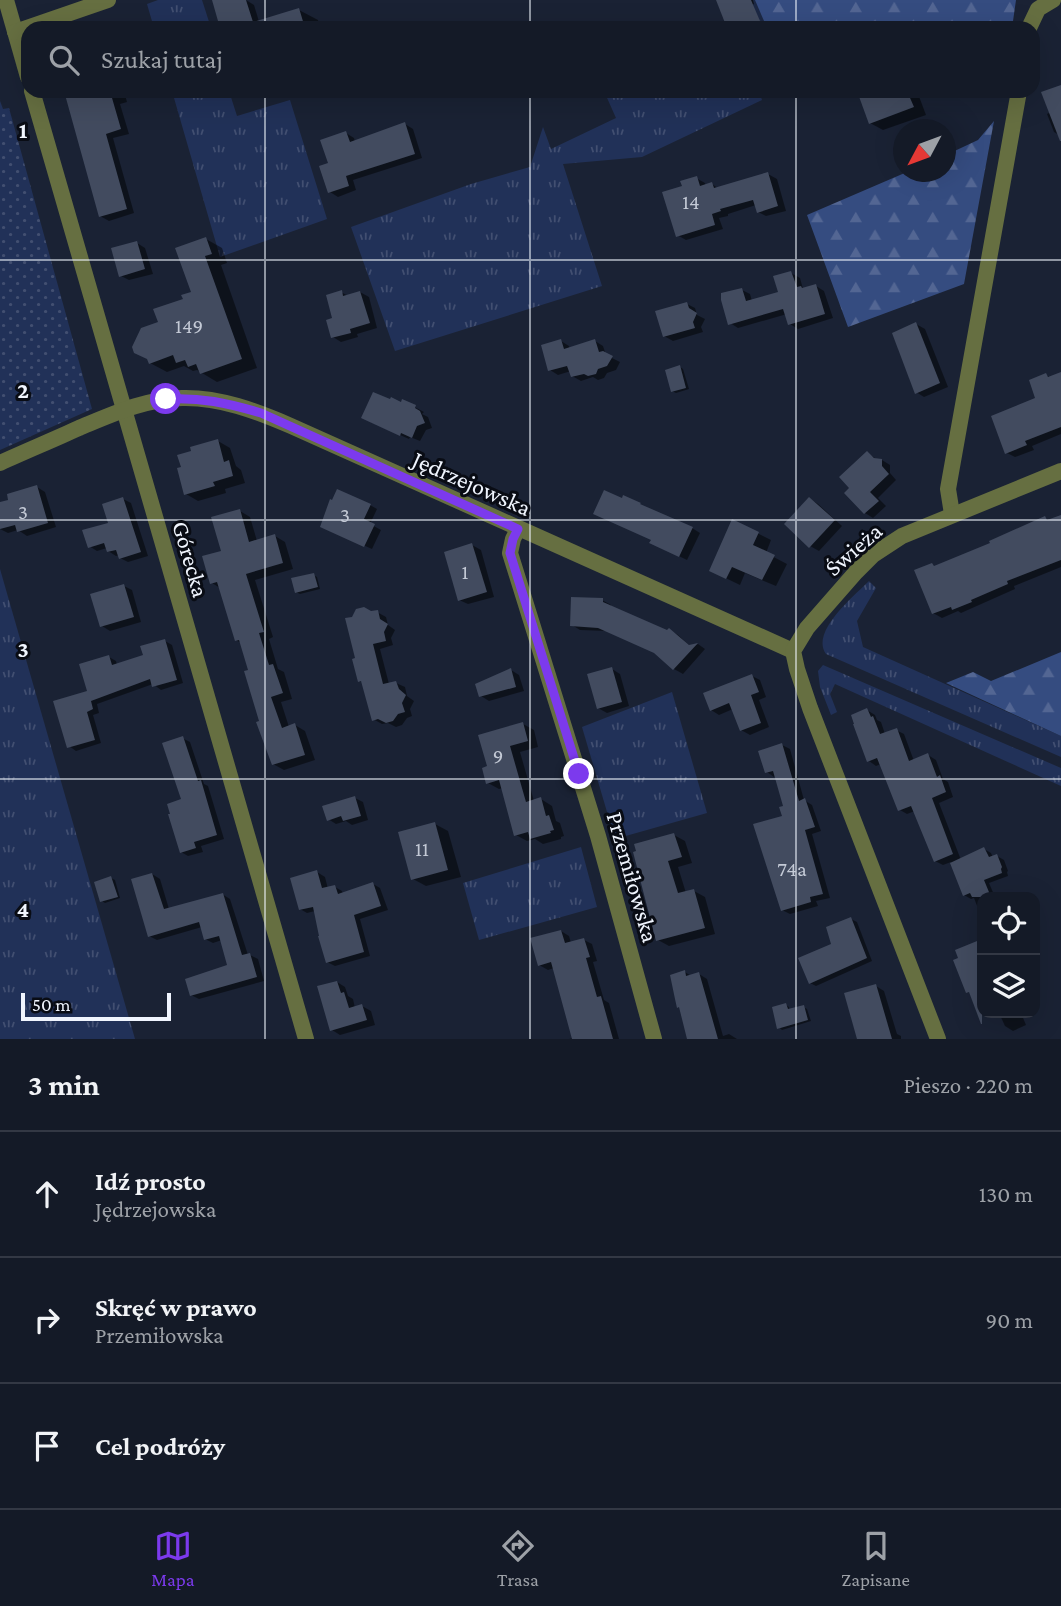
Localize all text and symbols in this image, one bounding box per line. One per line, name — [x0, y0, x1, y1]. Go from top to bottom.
search box — [21, 21, 1040, 98]
icon: search — [45, 41, 83, 79]
text: Szukaj tutaj — [101, 45, 223, 74]
text: 1 — [19, 117, 28, 143]
north arrow — [893, 119, 956, 182]
house number: 14 — [682, 190, 700, 214]
house number: 149 — [175, 314, 203, 338]
text: 2 — [17, 377, 29, 403]
route start — [150, 383, 181, 414]
street label: Jędrzejowska — [407, 444, 535, 521]
house number: 3 — [18, 500, 28, 524]
house number: 3 — [340, 503, 350, 527]
street label: Świeża — [819, 517, 887, 581]
street label: Górecka — [167, 518, 215, 600]
house number: 1 — [462, 560, 469, 584]
text: 3 — [17, 636, 29, 662]
house number: 9 — [493, 744, 503, 768]
route end — [563, 758, 594, 789]
street label: Przemiłowska — [602, 809, 664, 945]
house number: 11 — [415, 837, 429, 861]
house number: 74a — [777, 857, 807, 881]
map controls — [977, 892, 1040, 1018]
button: locate — [977, 892, 1040, 955]
text: 4 — [17, 896, 29, 922]
button: layers — [977, 955, 1040, 1018]
scale bar — [21, 990, 172, 1022]
text: 50 m — [32, 994, 71, 1015]
text: 3 min — [28, 1068, 100, 1101]
text: Pieszo · 220 m — [903, 1072, 1033, 1098]
text: Idź prosto — [95, 1167, 206, 1196]
icon: ahead — [28, 1175, 66, 1213]
text: 130 m — [979, 1181, 1033, 1207]
text: Jędrzejowska — [95, 1196, 216, 1222]
text: Skręć w prawo — [95, 1293, 257, 1322]
icon: right — [28, 1301, 66, 1339]
text: 90 m — [986, 1307, 1033, 1333]
text: Przemiłowska — [95, 1322, 224, 1348]
icon: arrive — [28, 1427, 66, 1465]
text: Cel podróży — [95, 1432, 225, 1461]
tab: Mapa — [151, 1527, 195, 1590]
tab: Trasa — [497, 1527, 539, 1590]
tab: Zapisane — [841, 1527, 910, 1590]

